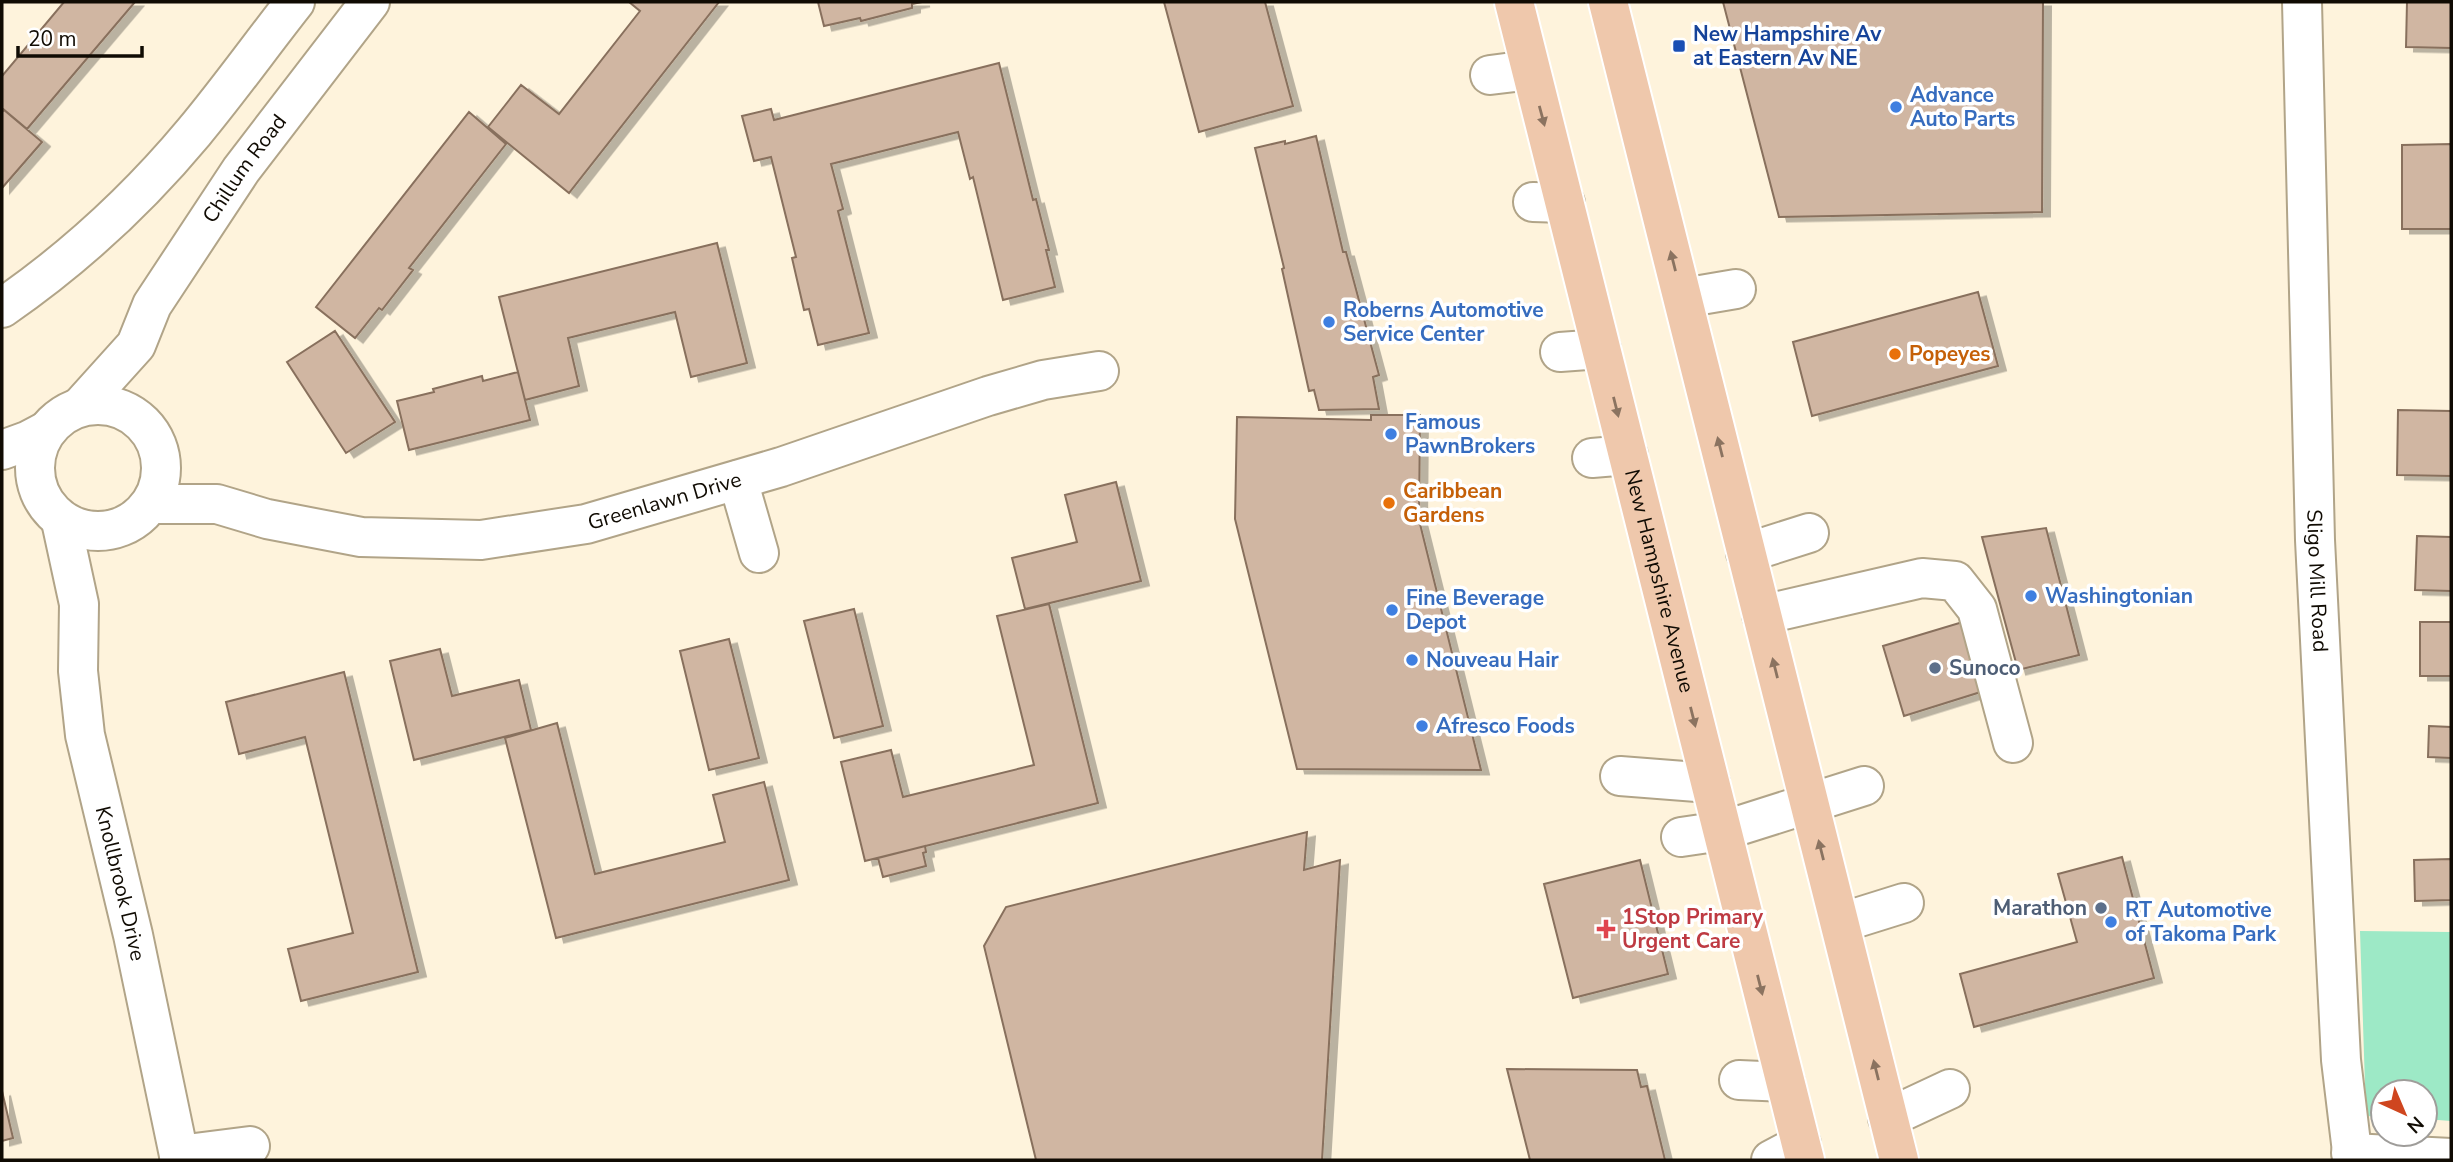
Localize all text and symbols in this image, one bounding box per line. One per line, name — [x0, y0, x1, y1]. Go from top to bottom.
scale bar — [18, 14, 142, 58]
place label: New Hampshire Av at Eastern Av NE — [1693, 20, 1882, 72]
text: 20 m — [28, 25, 77, 53]
marker: New Hampshire Av at Eastern Av NE — [1671, 38, 1687, 54]
place label: Advance Auto Parts — [1910, 81, 2015, 133]
marker: Advance Auto Parts — [1888, 99, 1904, 115]
one-way arrow — [1537, 105, 1548, 127]
street label: Chillum Road — [196, 108, 293, 228]
one-way arrow — [1667, 250, 1678, 272]
place label: Roberns Automotive Service Center — [1343, 296, 1544, 348]
marker: Roberns Automotive Service Center — [1321, 314, 1337, 330]
place label: Popeyes — [1909, 340, 1991, 368]
marker: Popeyes — [1887, 346, 1903, 362]
one-way arrow — [1611, 397, 1622, 419]
place label: Famous PawnBrokers — [1405, 408, 1535, 460]
marker: Famous PawnBrokers — [1383, 426, 1399, 442]
one-way arrow — [1714, 436, 1725, 458]
street label: Greenlawn Drive — [584, 465, 745, 537]
street label: New Hampshire Avenue — [1618, 466, 1701, 696]
place label: Caribbean Gardens — [1403, 477, 1502, 529]
marker: Caribbean Gardens — [1381, 495, 1397, 511]
street label: Sligo Mill Road — [2300, 509, 2335, 653]
place label: Washingtonian — [2045, 582, 2193, 610]
place label: Fine Beverage Depot — [1406, 584, 1544, 636]
marker: Washingtonian — [2023, 588, 2039, 604]
marker: Fine Beverage Depot — [1384, 602, 1400, 618]
place label: Nouveau Hair — [1426, 646, 1560, 674]
marker: Nouveau Hair — [1404, 652, 1420, 668]
place label: Sunoco — [1949, 654, 2021, 682]
one-way arrow — [1769, 657, 1780, 679]
marker: Sunoco — [1927, 660, 1943, 676]
one-way arrow — [1688, 706, 1699, 728]
place label: Afresco Foods — [1436, 712, 1575, 740]
marker: Afresco Foods — [1414, 718, 1430, 734]
street label: Knollbrook Drive — [89, 803, 152, 963]
one-way arrow — [1815, 839, 1826, 861]
place label: Marathon — [1993, 894, 2087, 922]
place label: RT Automotive of Takoma Park — [2125, 896, 2277, 948]
marker: Marathon — [2093, 900, 2109, 916]
place label: 1Stop Primary Urgent Care — [1622, 903, 1764, 955]
marker: RT Automotive of Takoma Park — [2103, 914, 2119, 930]
marker: 1Stop Primary Urgent Care — [1596, 919, 1616, 939]
one-way arrow — [1755, 974, 1766, 996]
one-way arrow — [1870, 1059, 1881, 1081]
north arrow — [2369, 1078, 2439, 1148]
text: N — [2401, 1110, 2429, 1139]

